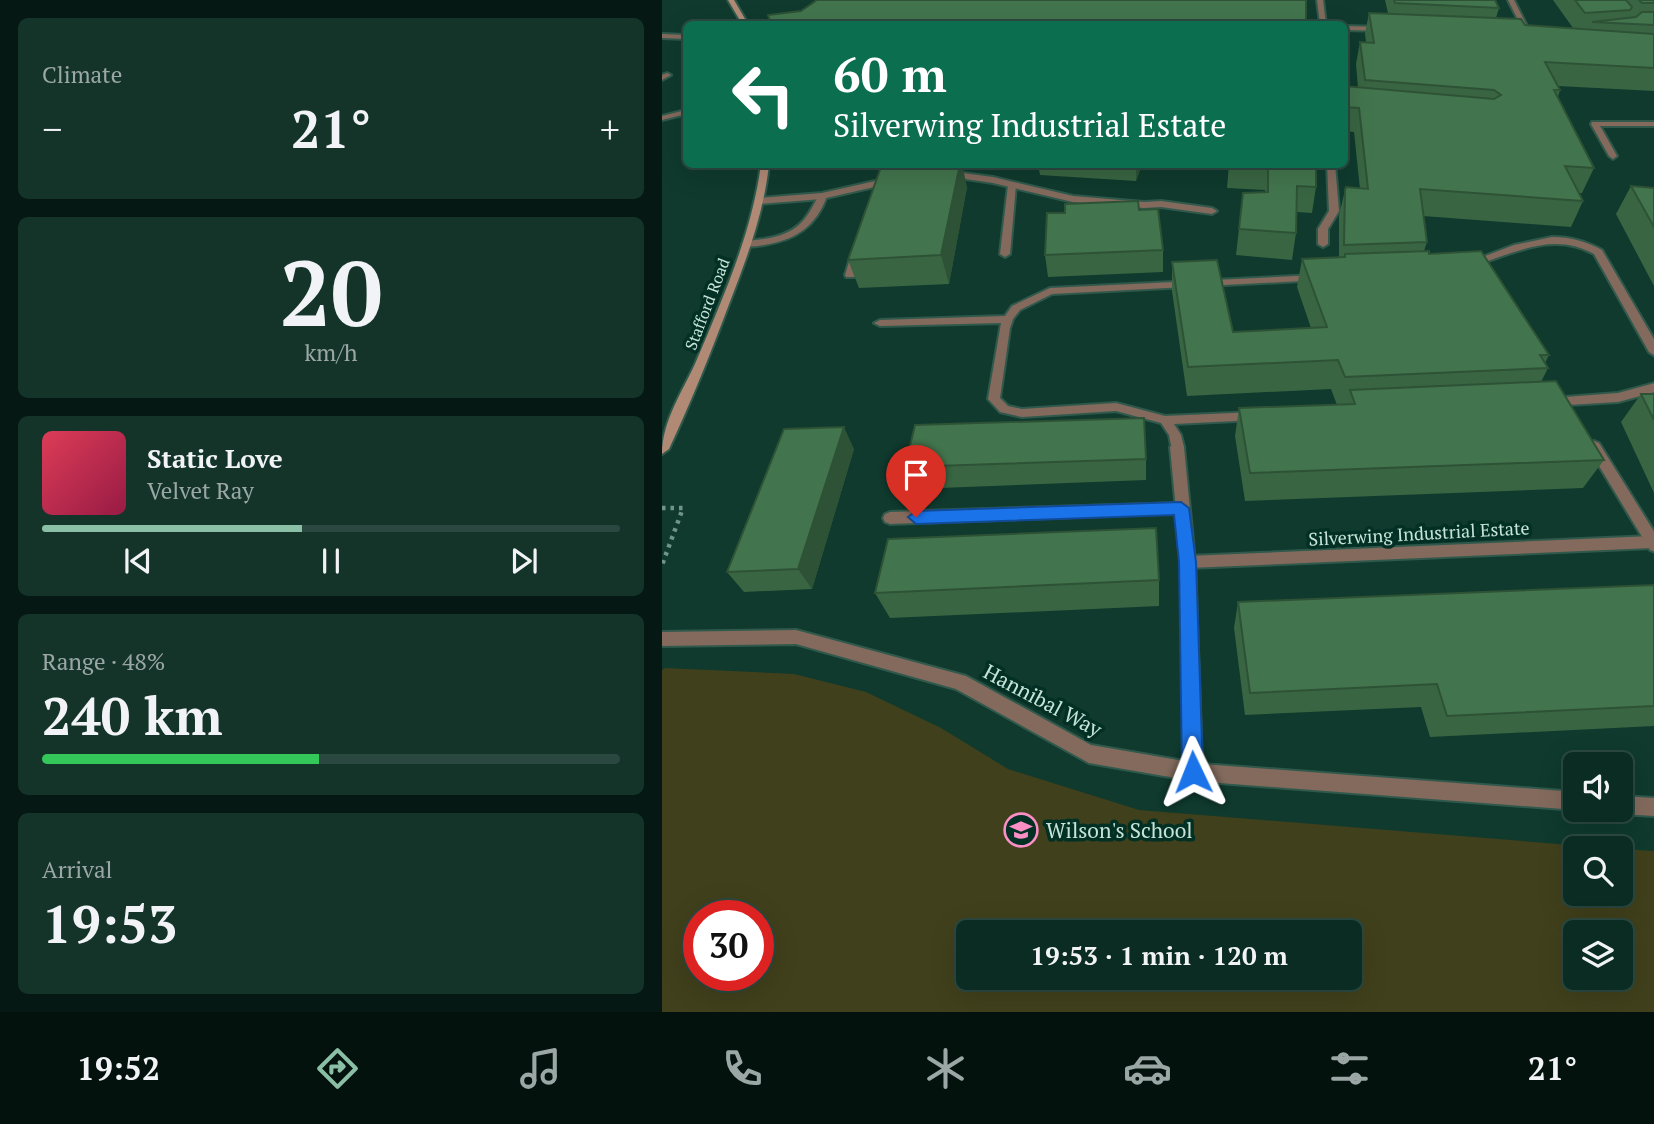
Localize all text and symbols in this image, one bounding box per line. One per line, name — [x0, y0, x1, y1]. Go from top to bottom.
text: 60 m — [833, 41, 947, 106]
icon: left — [718, 49, 809, 140]
text: Climate — [42, 59, 122, 90]
text: 21° — [291, 94, 371, 163]
text: − — [42, 104, 62, 154]
text: + — [600, 104, 620, 154]
text: Silverwing Industrial Estate — [833, 104, 1226, 146]
text: 20 — [280, 231, 382, 352]
street label: Stafford Road — [679, 255, 735, 353]
text: km/h — [304, 337, 358, 368]
text: Static Love — [147, 441, 283, 475]
pin — [886, 445, 946, 517]
icon: arrive — [897, 456, 935, 494]
text: Velvet Ray — [147, 475, 254, 506]
street label: Silverwing Industrial Estate — [1308, 515, 1530, 551]
icon: previous — [119, 542, 157, 580]
icon: pause — [312, 542, 350, 580]
icon: next — [505, 542, 543, 580]
text: Range · 48% — [42, 646, 165, 677]
street label: Hannibal Way — [979, 657, 1107, 743]
text: 240 km — [42, 681, 223, 750]
position arrow — [1156, 735, 1230, 809]
map controls — [1563, 752, 1633, 990]
button: sound — [1563, 752, 1633, 822]
school or university icon: Wilson's School — [1002, 811, 1040, 849]
place label: Wilson's School — [1046, 816, 1193, 844]
button: search — [1563, 836, 1633, 906]
text: Arrival — [42, 854, 113, 885]
text: 19:53 — [42, 889, 177, 958]
speed limit sign: 30 — [683, 900, 774, 991]
button: layers — [1563, 920, 1633, 990]
text: 19:53 · 1 min · 120 m — [1030, 938, 1288, 972]
icon: directions — [313, 1044, 362, 1093]
icon: music — [516, 1044, 565, 1093]
icon: phone — [718, 1044, 767, 1093]
icon: climate — [921, 1044, 970, 1093]
icon: car — [1123, 1044, 1172, 1093]
icon: filters — [1325, 1044, 1374, 1093]
text: 19:52 — [77, 1047, 160, 1089]
text: 21° — [1528, 1047, 1577, 1089]

